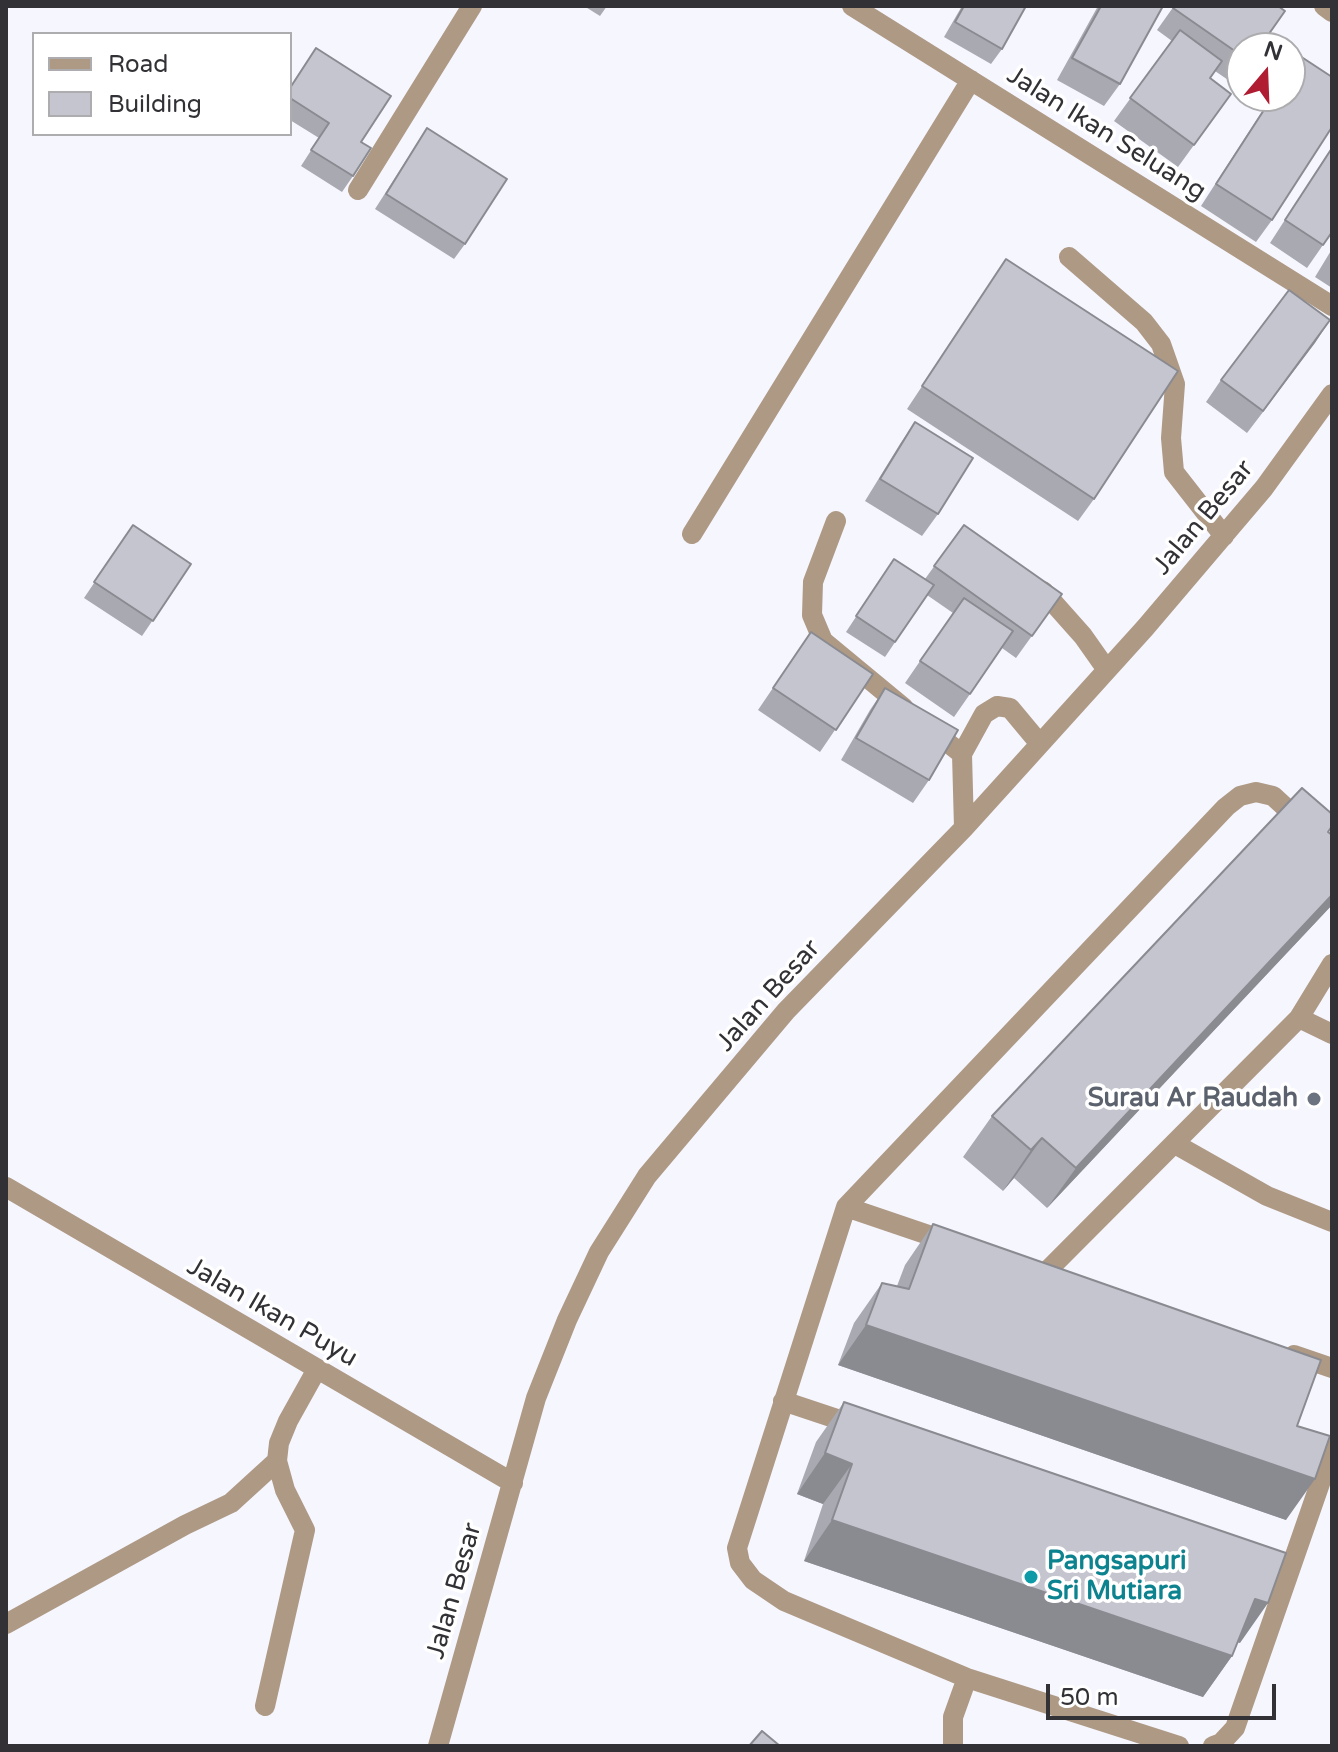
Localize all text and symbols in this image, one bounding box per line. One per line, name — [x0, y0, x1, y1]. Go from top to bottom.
legend — [32, 32, 292, 136]
north arrow — [1226, 32, 1306, 112]
text: N — [1261, 36, 1286, 66]
text: Road — [108, 50, 168, 79]
street label: Jalan Ikan Seluang — [1001, 60, 1211, 208]
text: Building — [108, 90, 202, 119]
street label: Jalan Besar — [1147, 454, 1261, 582]
street label: Jalan Besar — [711, 934, 827, 1058]
place label: Surau Ar Raudah — [1088, 1083, 1298, 1115]
marker: Surau Ar Raudah — [1305, 1090, 1323, 1108]
street label: Jalan Ikan Puyu — [181, 1252, 363, 1374]
street label: Jalan Besar — [421, 1519, 489, 1663]
place label: Pangsapuri Sri Mutiara — [1047, 1546, 1186, 1608]
marker: Pangsapuri Sri Mutiara — [1022, 1568, 1040, 1586]
scale bar — [1050, 1668, 1280, 1718]
text: 50 m — [1060, 1683, 1118, 1712]

